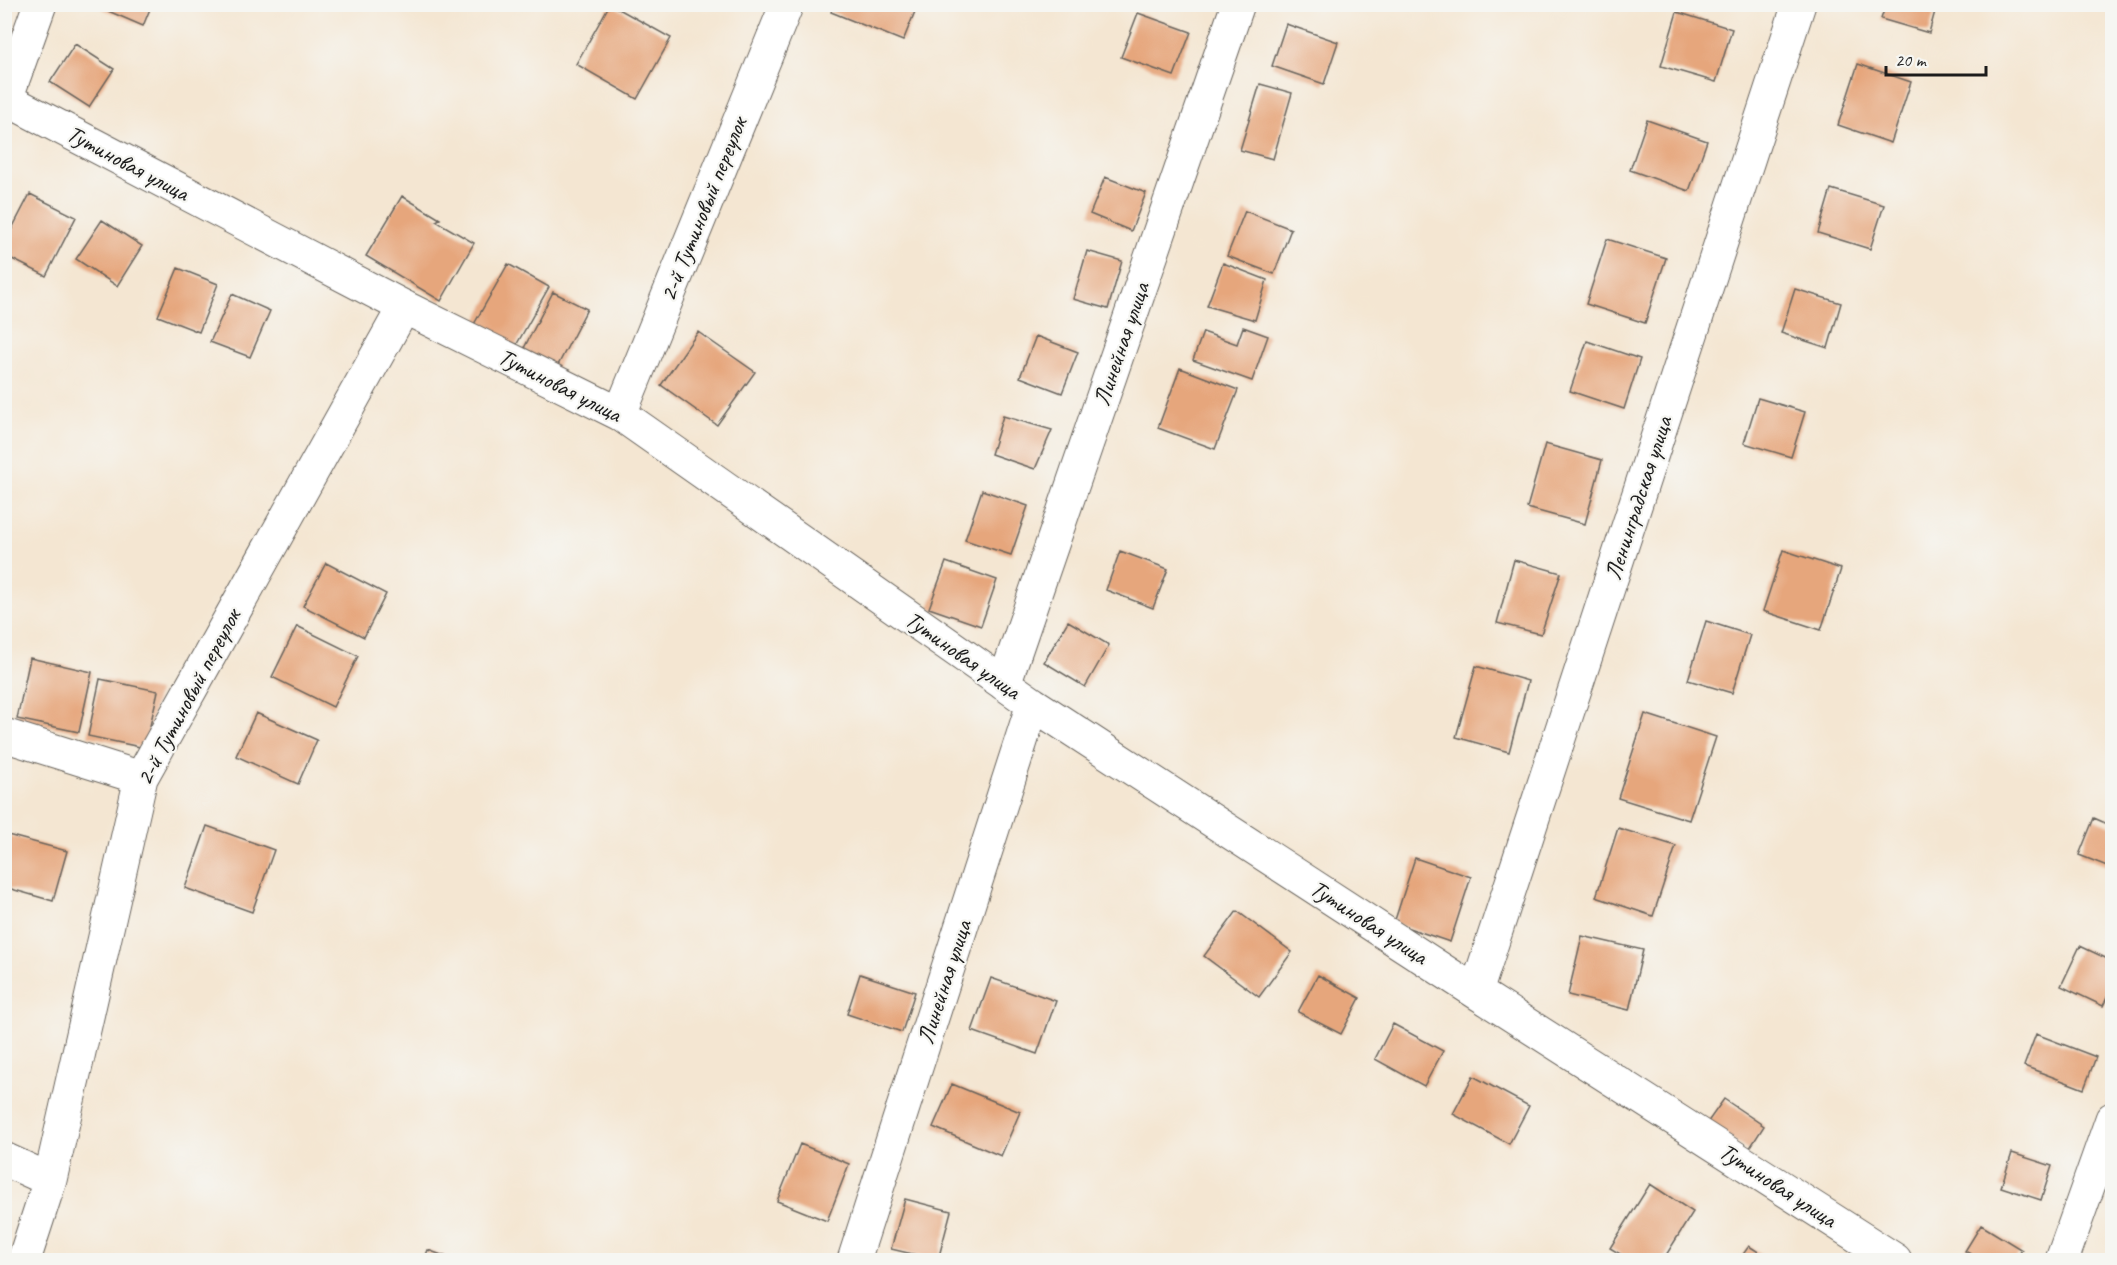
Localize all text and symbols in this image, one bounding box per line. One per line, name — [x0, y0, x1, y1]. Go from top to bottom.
scale bar — [1886, 39, 1986, 77]
text: 20 m — [1895, 49, 1928, 71]
street label: 2-й Тутиновый переулок — [652, 111, 754, 305]
street label: Тутиновая улица — [62, 118, 195, 208]
street label: Линейная улица — [1086, 277, 1156, 409]
street label: Тутиновая улица — [493, 341, 628, 429]
street label: Ленинградская улица — [1597, 411, 1679, 583]
street label: 2-й Тутиновый переулок — [129, 602, 248, 790]
street label: Тутиновая улица — [899, 604, 1028, 707]
street label: Тутиновая улица — [1305, 873, 1435, 972]
street label: Линейная улица — [910, 915, 978, 1048]
street label: Тутиновая улица — [1714, 1136, 1844, 1235]

